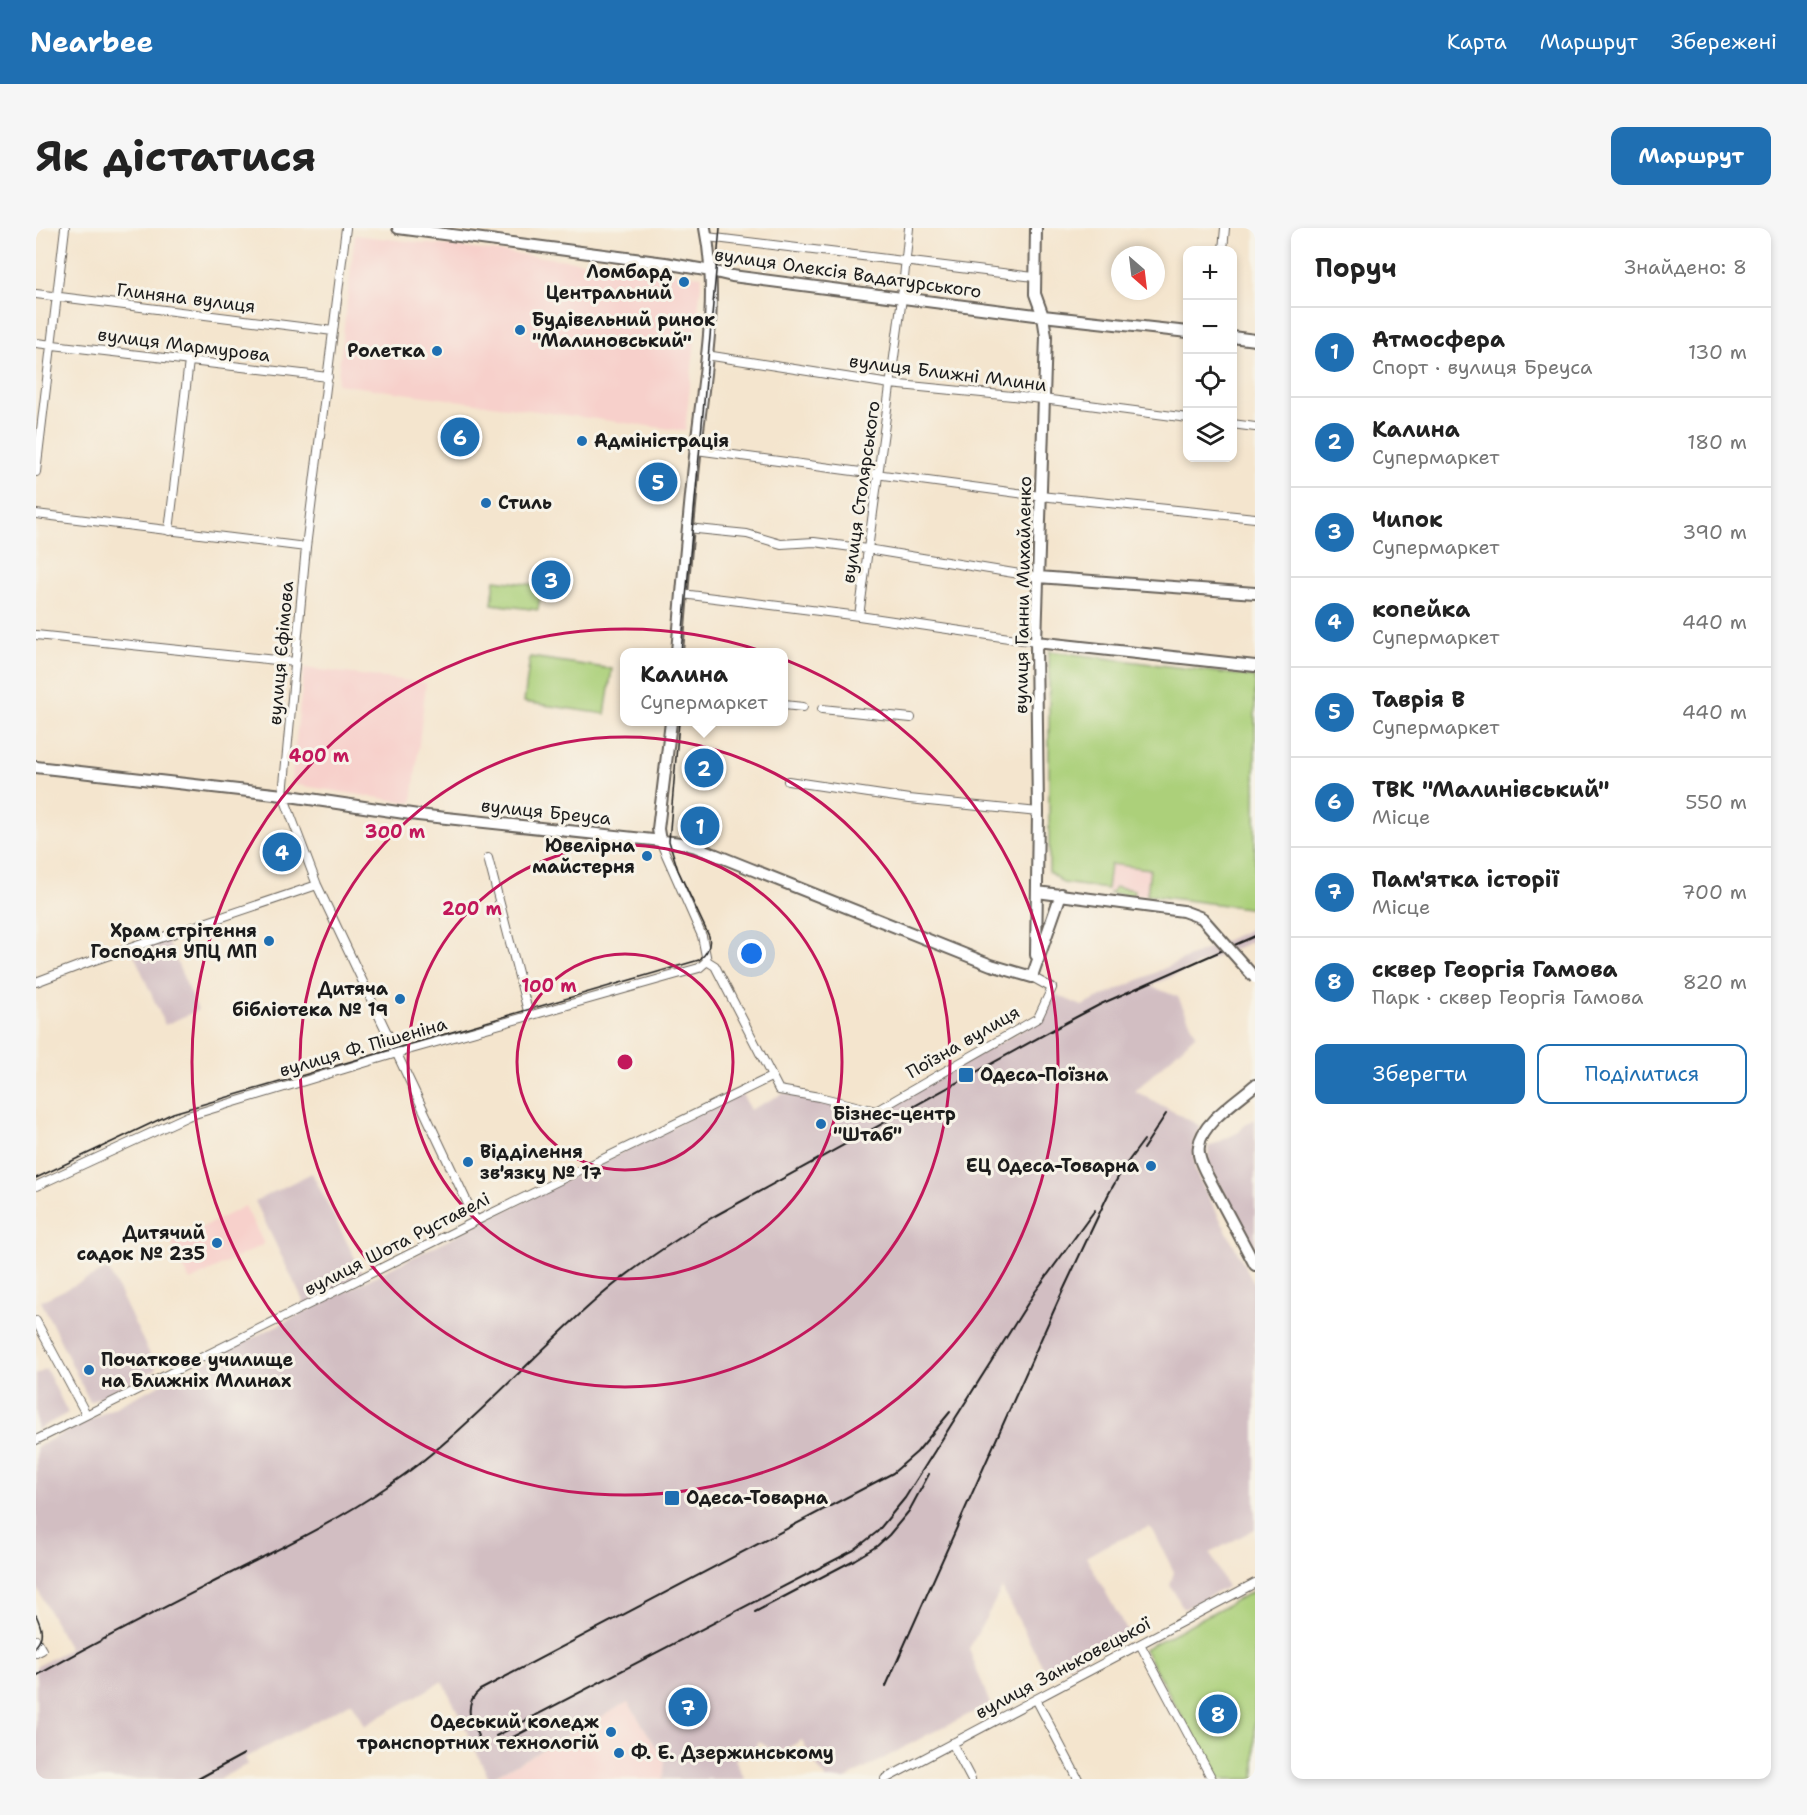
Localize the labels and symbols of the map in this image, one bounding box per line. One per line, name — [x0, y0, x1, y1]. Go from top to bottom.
street label: вулиця Олексія Вадатурського — [713, 242, 983, 304]
north arrow — [1111, 246, 1165, 300]
place label: Ломбард Центральний — [546, 260, 673, 305]
marker: Ломбард Центральний — [677, 275, 691, 289]
street label: Глиняна вулиця — [115, 278, 257, 318]
place label: Будівельний ринок "Малиновський" — [532, 308, 715, 353]
street label: вулиця Мармурова — [96, 323, 272, 367]
marker: Будівельний ринок "Малиновський" — [513, 323, 527, 337]
place label: Ролетка — [347, 339, 426, 363]
marker: Ролетка — [430, 344, 444, 358]
street label: вулиця Ближні Млини — [848, 349, 1048, 397]
street label: вулиця Столярського — [836, 399, 886, 585]
pin: 6 — [440, 414, 480, 460]
place label: Адміністрація — [594, 429, 729, 453]
marker: Адміністрація — [575, 434, 589, 448]
pin: 5 — [638, 460, 678, 504]
street label: вулиця Ганни Михайленко — [1009, 476, 1037, 714]
place label: Стиль — [498, 491, 552, 515]
marker: Стиль — [479, 496, 493, 510]
pin: 3 — [532, 558, 570, 602]
street label: вулиця Єфімова — [263, 580, 299, 726]
text: 400 m — [289, 744, 350, 768]
pin: 2 — [684, 746, 724, 790]
street label: вулиця Бреуса — [480, 793, 612, 831]
pin: 1 — [680, 804, 720, 848]
text: 300 m — [365, 820, 426, 844]
pin: 4 — [262, 830, 302, 874]
place label: Ювелірна майстерня — [532, 834, 636, 879]
marker: Ювелірна майстерня — [640, 849, 654, 863]
text: 200 m — [442, 897, 503, 921]
place label: Храм стрітення Господня УПЦ МП — [91, 919, 257, 964]
marker: Храм стрітення Господня УПЦ МП — [262, 934, 276, 948]
your location — [737, 939, 766, 968]
text: 100 m — [521, 974, 577, 998]
place label: Дитяча бібліотека № 19 — [232, 977, 389, 1022]
marker: Дитяча бібліотека № 19 — [393, 992, 407, 1006]
street label: Поїзна вулиця — [902, 1000, 1024, 1084]
street label: вулиця Ф. Пішеніна — [276, 1012, 450, 1082]
centre of rings — [615, 1052, 635, 1072]
place label: Одеса-Поїзна — [980, 1063, 1109, 1087]
marker: Одеса-Поїзна — [957, 1066, 975, 1084]
place label: Бізнес-центр "Штаб" — [833, 1102, 956, 1147]
marker: Бізнес-центр "Штаб" — [814, 1117, 828, 1131]
place label: Відділення зв'язку № 17 — [480, 1140, 602, 1185]
place label: ЕЦ Одеса-Товарна — [966, 1154, 1140, 1178]
marker: Відділення зв'язку № 17 — [461, 1155, 475, 1169]
marker: ЕЦ Одеса-Товарна — [1144, 1159, 1158, 1173]
street label: вулиця Шота Руставелі — [300, 1187, 494, 1301]
place label: Дитячий садок № 235 — [77, 1221, 206, 1266]
marker: Дитячий садок № 235 — [210, 1236, 224, 1250]
place label: Початкове училище на Ближніх Млинах — [101, 1348, 293, 1393]
marker: Початкове училище на Ближніх Млинах — [82, 1363, 96, 1377]
place label: Одеса-Товарна — [686, 1486, 829, 1510]
marker: Одеса-Товарна — [663, 1489, 681, 1507]
street label: вулиця Заньковецької — [971, 1611, 1156, 1724]
pin: 7 — [668, 1684, 708, 1730]
pin: 8 — [1198, 1692, 1238, 1736]
place label: Одеський коледж транспортних технологій — [356, 1710, 600, 1755]
marker: Одеський коледж транспортних технологій — [604, 1725, 618, 1739]
place label: Ф. Е. Дзержинському — [631, 1741, 834, 1765]
marker: Ф. Е. Дзержинському — [612, 1746, 626, 1760]

